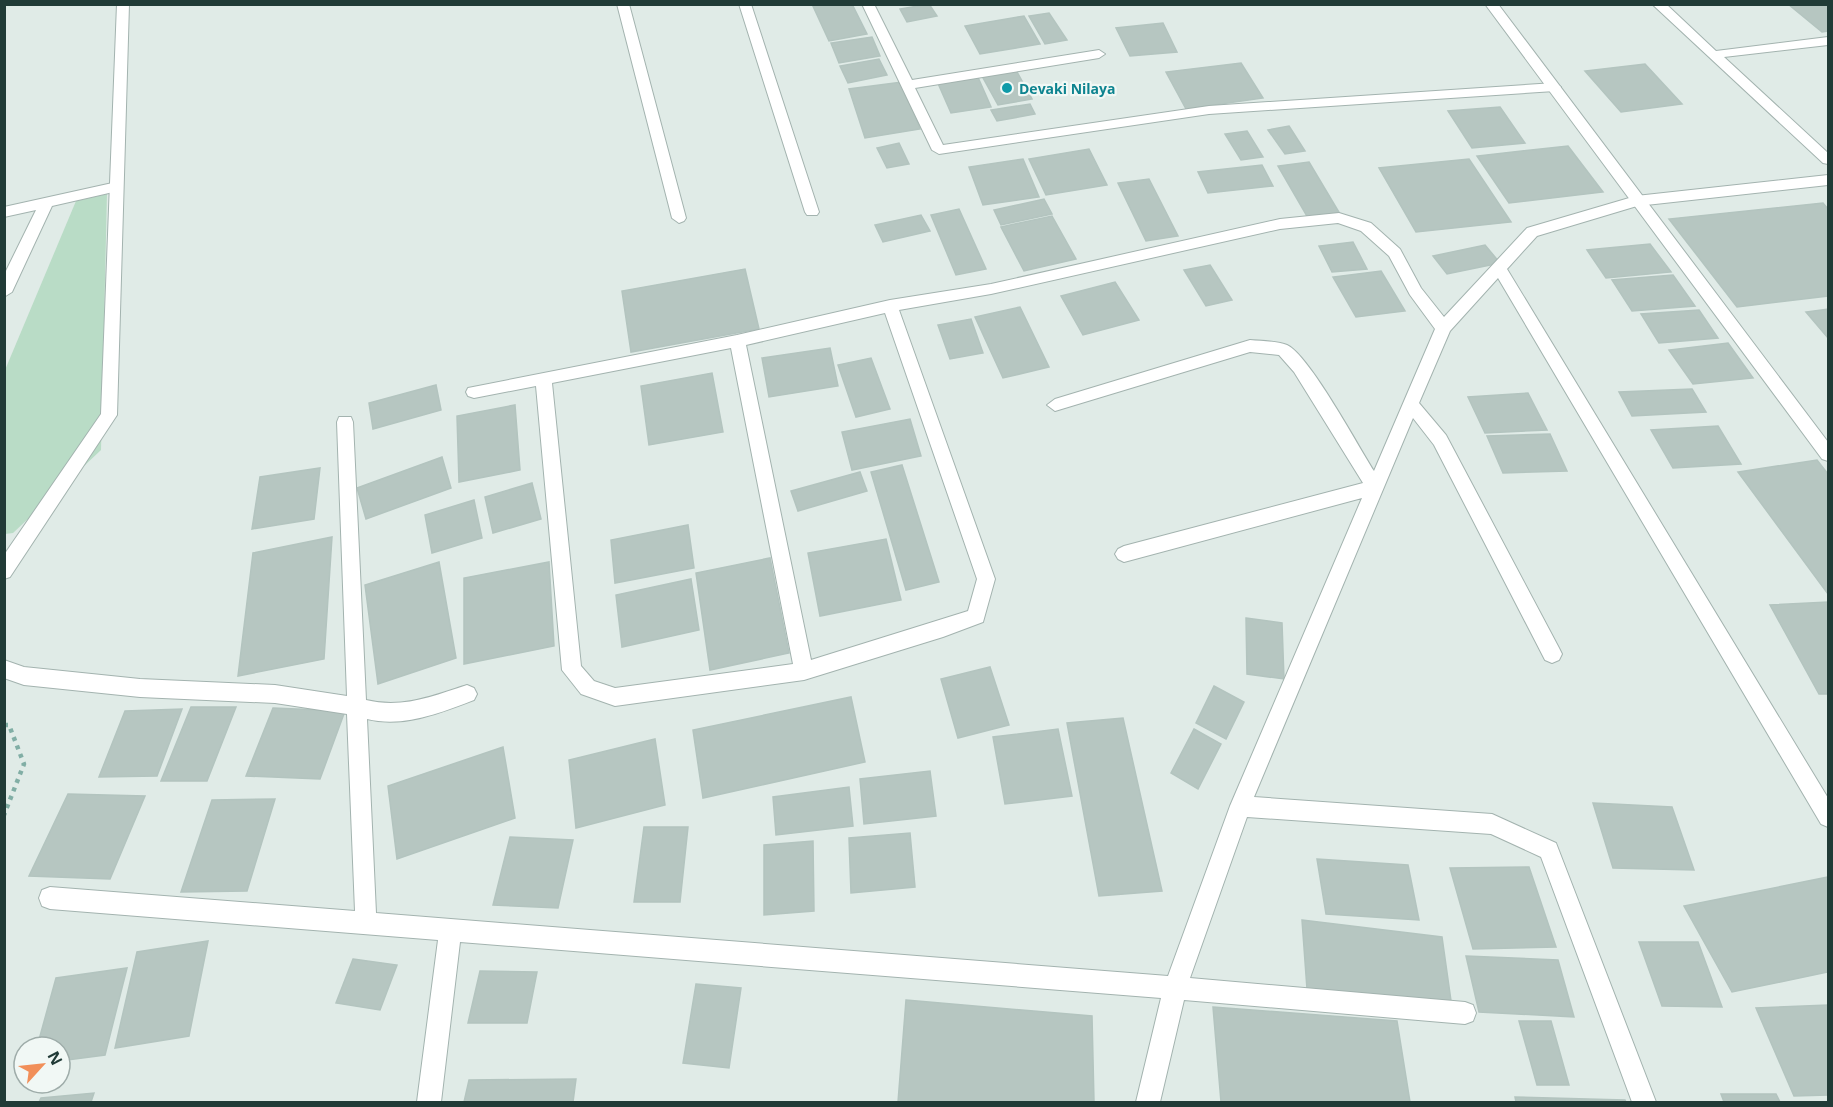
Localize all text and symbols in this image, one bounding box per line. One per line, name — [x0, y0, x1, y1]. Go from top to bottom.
place label: Devaki Nilaya — [1019, 79, 1115, 98]
marker: Devaki Nilaya — [1000, 81, 1014, 95]
north arrow — [12, 1035, 72, 1095]
text: N — [43, 1047, 68, 1069]

